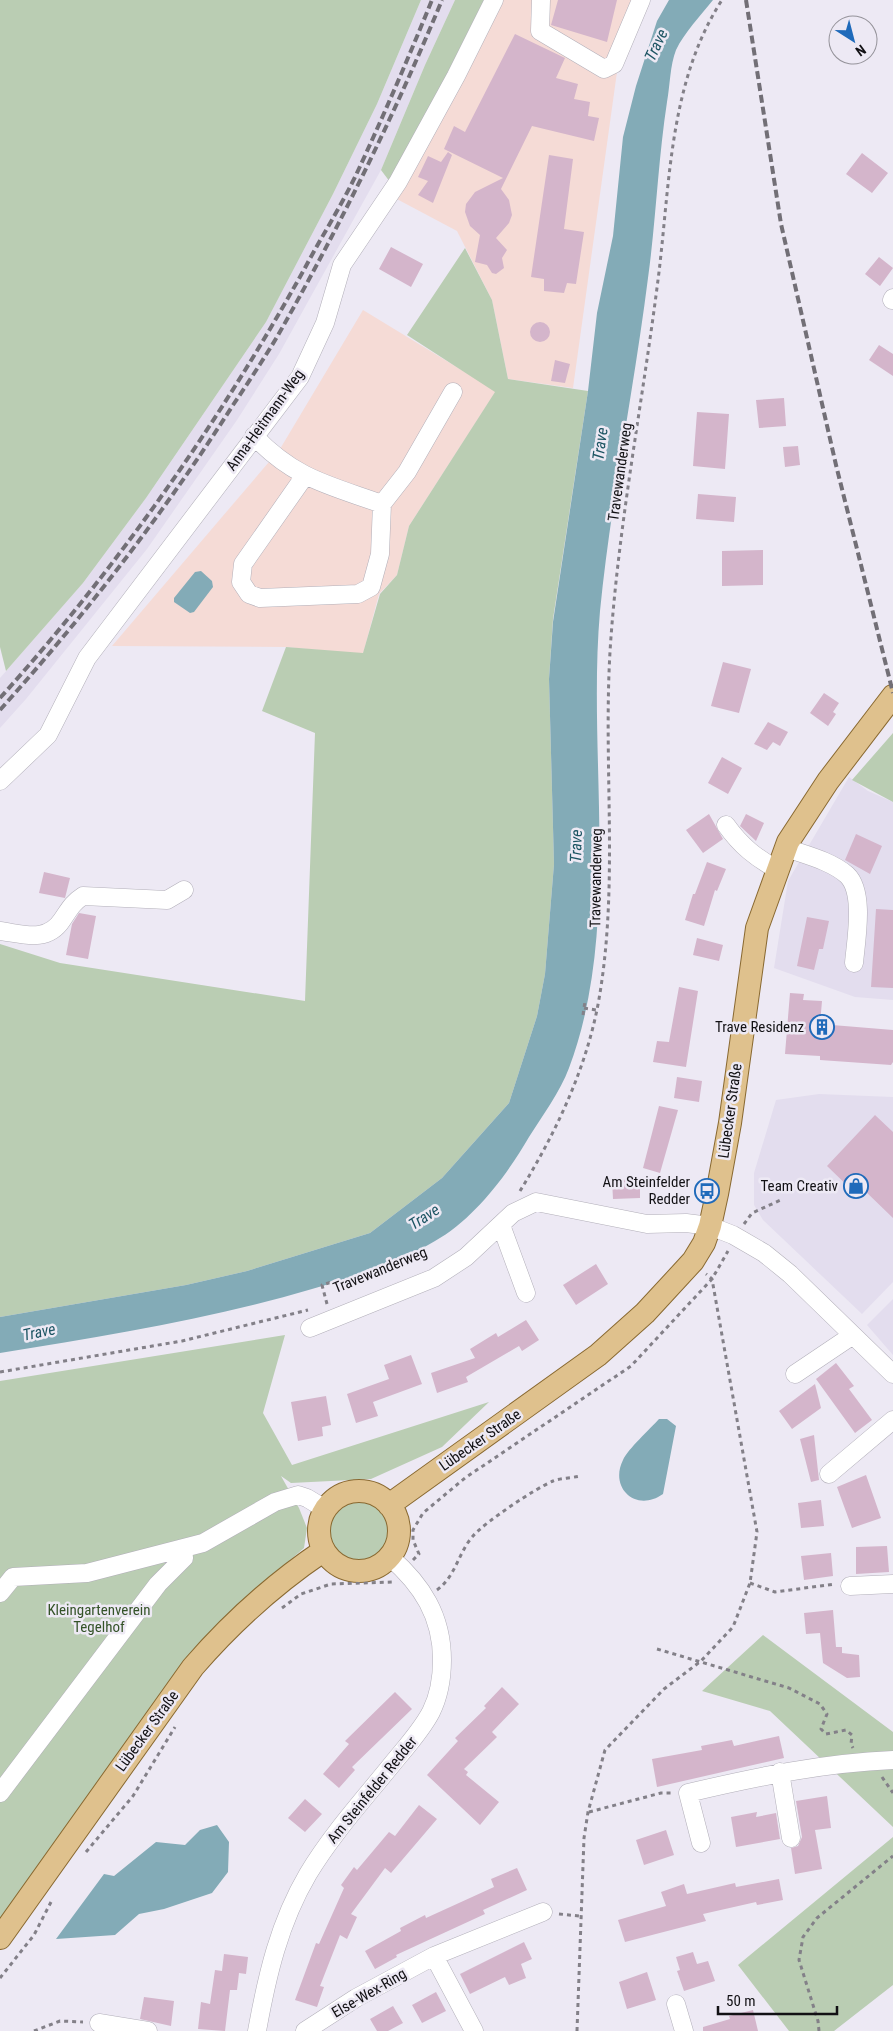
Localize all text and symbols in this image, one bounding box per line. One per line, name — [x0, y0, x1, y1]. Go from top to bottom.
north arrow — [828, 15, 878, 65]
water label: Trave — [640, 26, 672, 64]
text: N — [852, 42, 869, 60]
street label: Anna-Heitmann-Weg — [222, 366, 308, 474]
street label: Travewanderweg — [604, 421, 636, 523]
water label: Trave — [588, 426, 612, 462]
street label: Travewanderweg — [586, 828, 606, 928]
water label: Trave — [566, 829, 586, 863]
building icon: Trave Residenz — [809, 1014, 835, 1040]
place label: Trave Residenz — [715, 1018, 804, 1036]
street label: Lübecker Straße — [714, 1062, 746, 1160]
place label: Am Steinfelder Redder — [603, 1173, 690, 1208]
shop icon: Team Creativ — [843, 1173, 869, 1199]
place label: Team Creativ — [761, 1177, 839, 1195]
bus stop icon: Am Steinfelder Redder — [694, 1178, 720, 1204]
water label: Trave — [405, 1200, 443, 1234]
street label: Travewanderweg — [330, 1243, 430, 1297]
water label: Trave — [21, 1319, 57, 1345]
street label: Lübecker Straße — [436, 1405, 524, 1475]
park label: Kleingartenverein Tegelhof — [47, 1601, 151, 1636]
street label: Lübecker Straße — [112, 1687, 182, 1775]
street label: Am Steinfelder Redder — [323, 1733, 421, 1847]
street label: Else-Wex-Ring — [329, 1964, 409, 2022]
scale bar — [718, 1984, 837, 2016]
text: 50 m — [726, 1992, 756, 2010]

